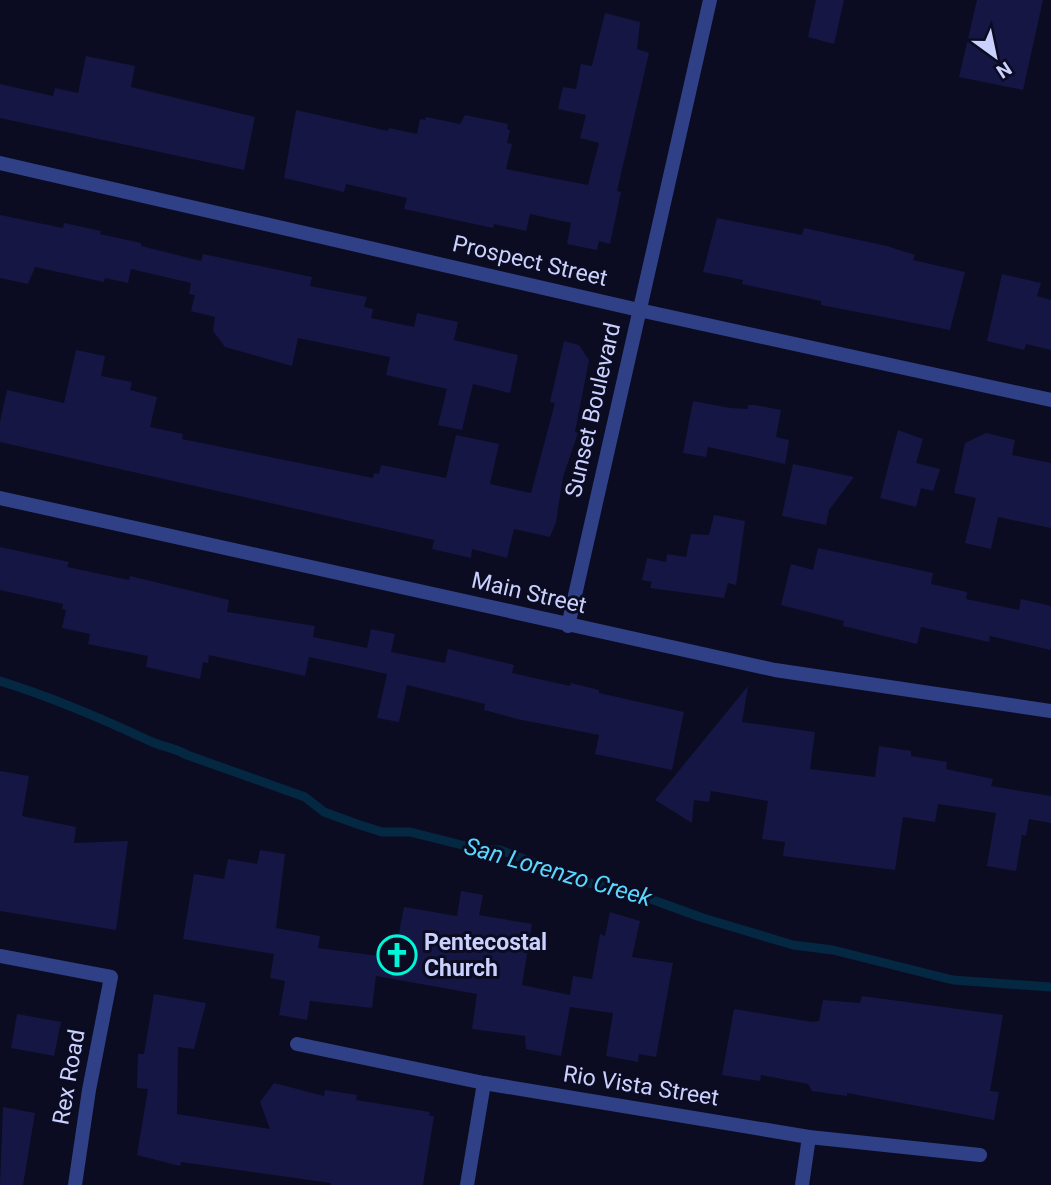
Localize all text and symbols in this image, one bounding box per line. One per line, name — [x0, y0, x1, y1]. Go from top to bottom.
north arrow — [960, 21, 1030, 91]
text: N — [992, 57, 1016, 83]
street label: Prospect Street — [450, 230, 610, 292]
street label: Sunset Boulevard — [560, 320, 626, 500]
street label: Main Street — [469, 567, 589, 619]
water label: San Lorenzo Creek — [461, 832, 656, 912]
place label: Pentecostal Church — [424, 929, 547, 982]
church icon: Pentecostal Church — [376, 934, 418, 976]
street label: Rex Road — [47, 1027, 91, 1127]
street label: Rio Vista Street — [561, 1060, 721, 1112]

